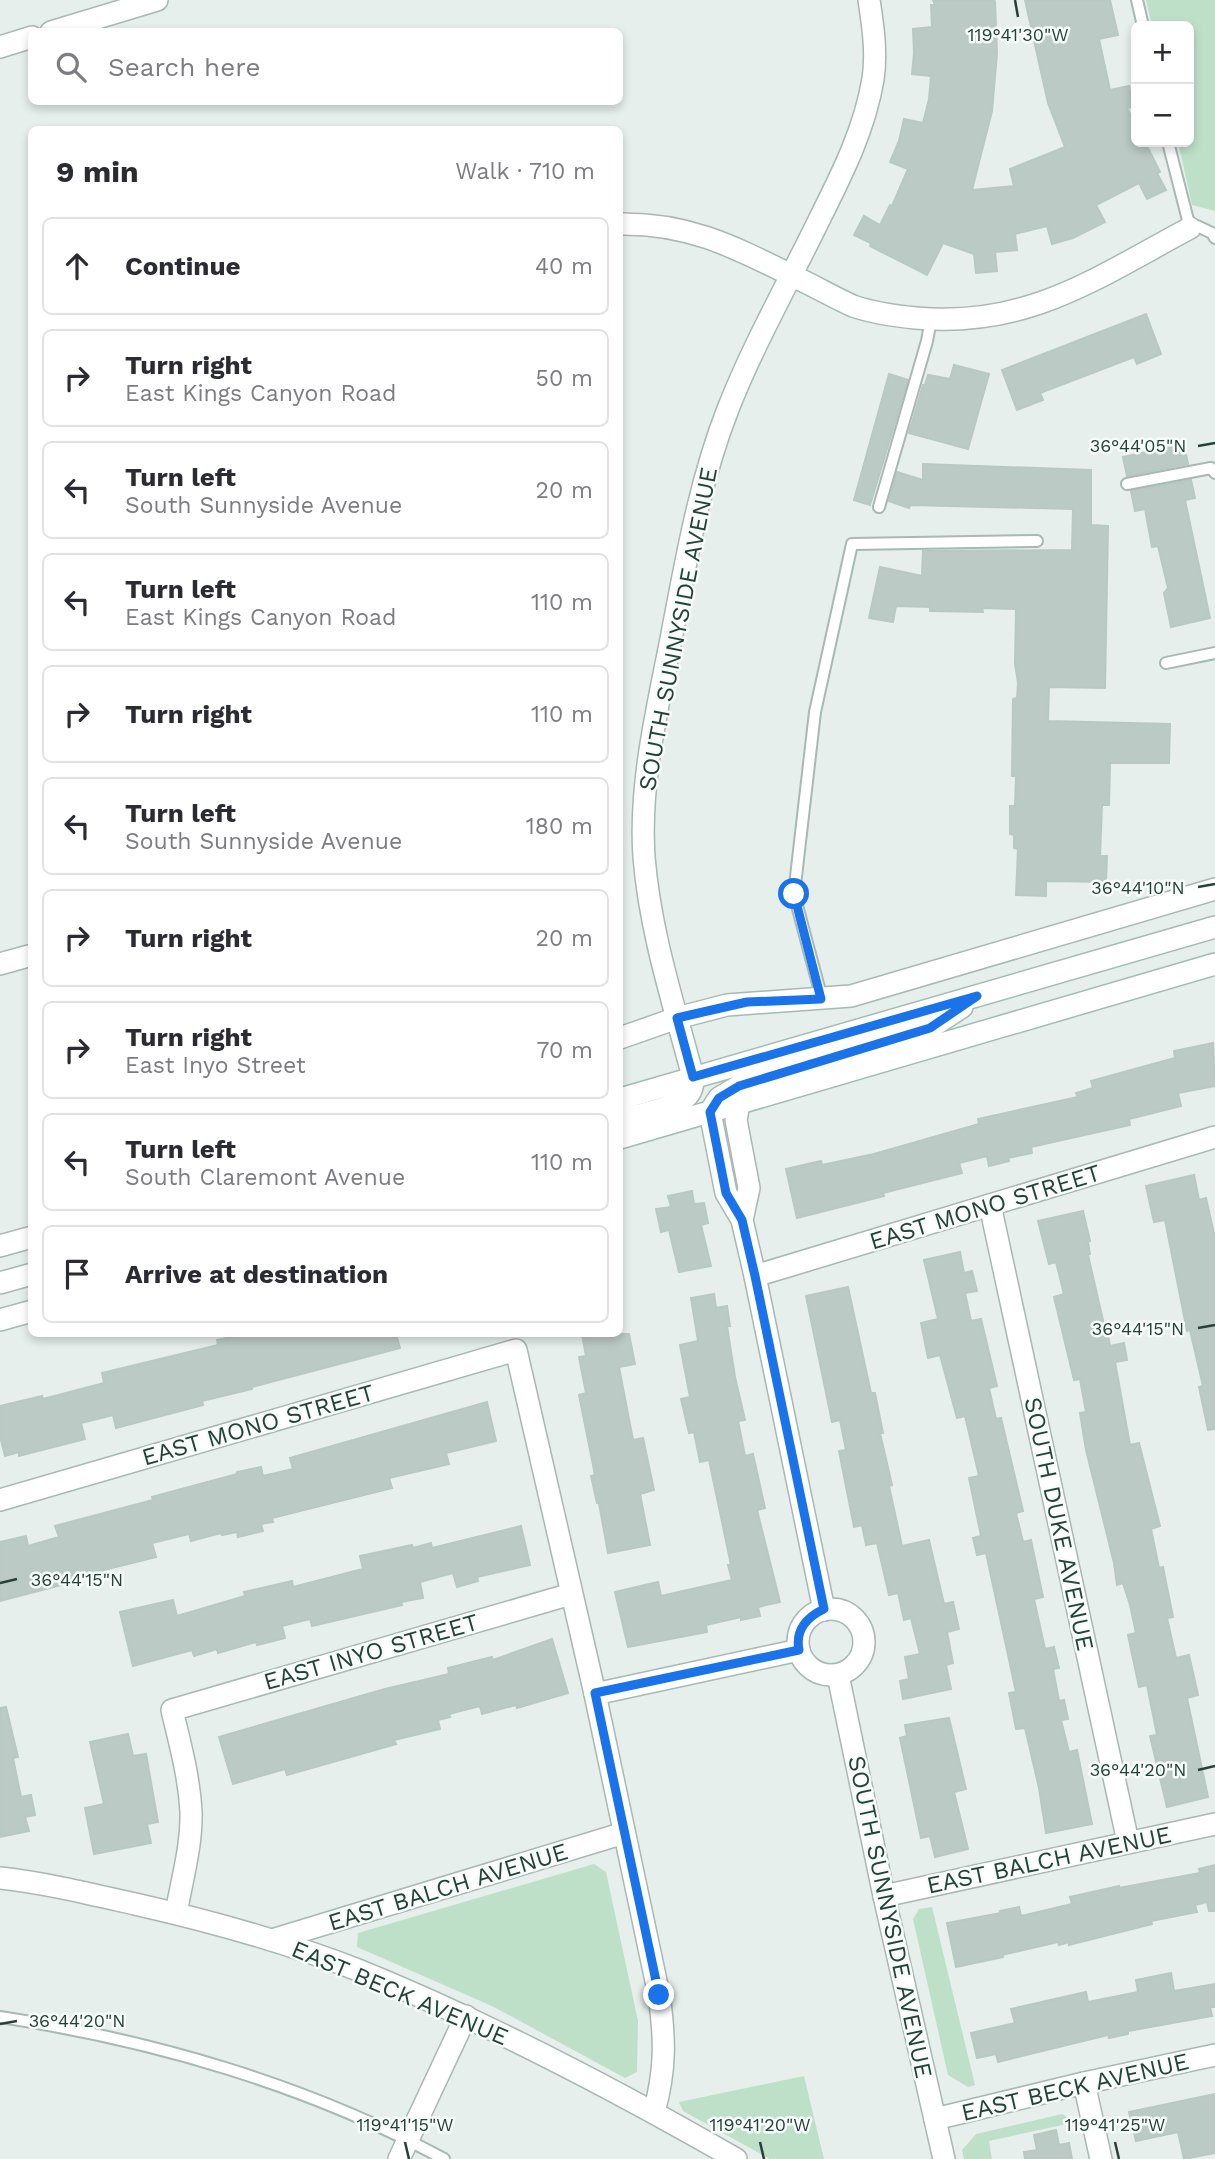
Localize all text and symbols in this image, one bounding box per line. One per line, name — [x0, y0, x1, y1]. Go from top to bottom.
map controls — [1131, 21, 1194, 147]
button: + — [1131, 21, 1194, 84]
text: 119°41'30"W — [967, 24, 1069, 45]
search box — [28, 28, 623, 105]
icon: search — [52, 48, 90, 86]
text: Search here — [108, 52, 260, 82]
button: − — [1131, 84, 1194, 147]
text: 9 min — [56, 154, 139, 189]
text: Walk · 710 m — [455, 158, 595, 185]
icon: ahead — [58, 247, 96, 285]
text: Continue — [125, 251, 241, 281]
text: 40 m — [535, 253, 593, 280]
text: Turn right — [125, 350, 252, 380]
icon: right — [58, 359, 96, 397]
text: 50 m — [536, 365, 593, 392]
text: East Kings Canyon Road — [125, 380, 397, 407]
text: 36°44'05"N — [1090, 435, 1186, 456]
text: Turn left — [125, 462, 236, 492]
street label: SOUTH SUNNYSIDE AVENUE — [633, 465, 723, 793]
icon: left — [58, 471, 96, 509]
text: 20 m — [536, 477, 593, 504]
text: South Sunnyside Avenue — [125, 492, 402, 519]
text: Turn left — [125, 574, 236, 604]
icon: left — [58, 583, 96, 621]
text: 110 m — [531, 589, 593, 616]
text: East Kings Canyon Road — [125, 604, 397, 631]
icon: right — [58, 695, 96, 733]
text: Turn right — [125, 699, 252, 729]
text: 110 m — [531, 701, 593, 728]
text: Turn left — [125, 798, 236, 828]
icon: left — [58, 807, 96, 845]
text: 180 m — [526, 813, 593, 840]
text: South Sunnyside Avenue — [125, 828, 402, 855]
text: 36°44'10"N — [1091, 877, 1185, 898]
route start — [778, 878, 809, 909]
icon: right — [58, 919, 96, 957]
text: Turn right — [125, 923, 252, 953]
text: 20 m — [536, 925, 593, 952]
text: Turn right — [125, 1022, 252, 1052]
icon: right — [58, 1031, 96, 1069]
text: 70 m — [536, 1037, 593, 1064]
text: East Inyo Street — [125, 1052, 306, 1079]
text: Turn left — [125, 1134, 236, 1164]
icon: left — [58, 1143, 96, 1181]
text: 110 m — [531, 1149, 593, 1176]
street label: EAST MONO STREET — [866, 1159, 1104, 1255]
text: South Claremont Avenue — [125, 1164, 405, 1191]
icon: arrive — [58, 1255, 96, 1293]
text: Arrive at destination — [125, 1259, 388, 1289]
text: 36°44'15"N — [1092, 1318, 1184, 1339]
street label: EAST MONO STREET — [139, 1378, 377, 1472]
street label: SOUTH DUKE AVENUE — [1018, 1395, 1100, 1653]
text: 36°44'15"N — [31, 1569, 123, 1590]
street label: EAST INYO STREET — [260, 1608, 482, 1696]
street label: SOUTH SUNNYSIDE AVENUE — [842, 1753, 938, 2081]
text: 36°44'20"N — [1090, 1759, 1186, 1780]
street label: EAST BALCH AVENUE — [924, 1820, 1174, 1900]
street label: EAST BALCH AVENUE — [325, 1837, 571, 1937]
street label: EAST BECK AVENUE — [287, 1935, 513, 2051]
route end — [643, 1979, 674, 2010]
text: 36°44'20"N — [29, 2010, 125, 2031]
street label: EAST BECK AVENUE — [959, 2047, 1191, 2127]
text: 119°41'15"W — [357, 2114, 453, 2135]
text: 119°41'20"W — [709, 2114, 811, 2135]
text: 119°41'25"W — [1065, 2114, 1165, 2135]

